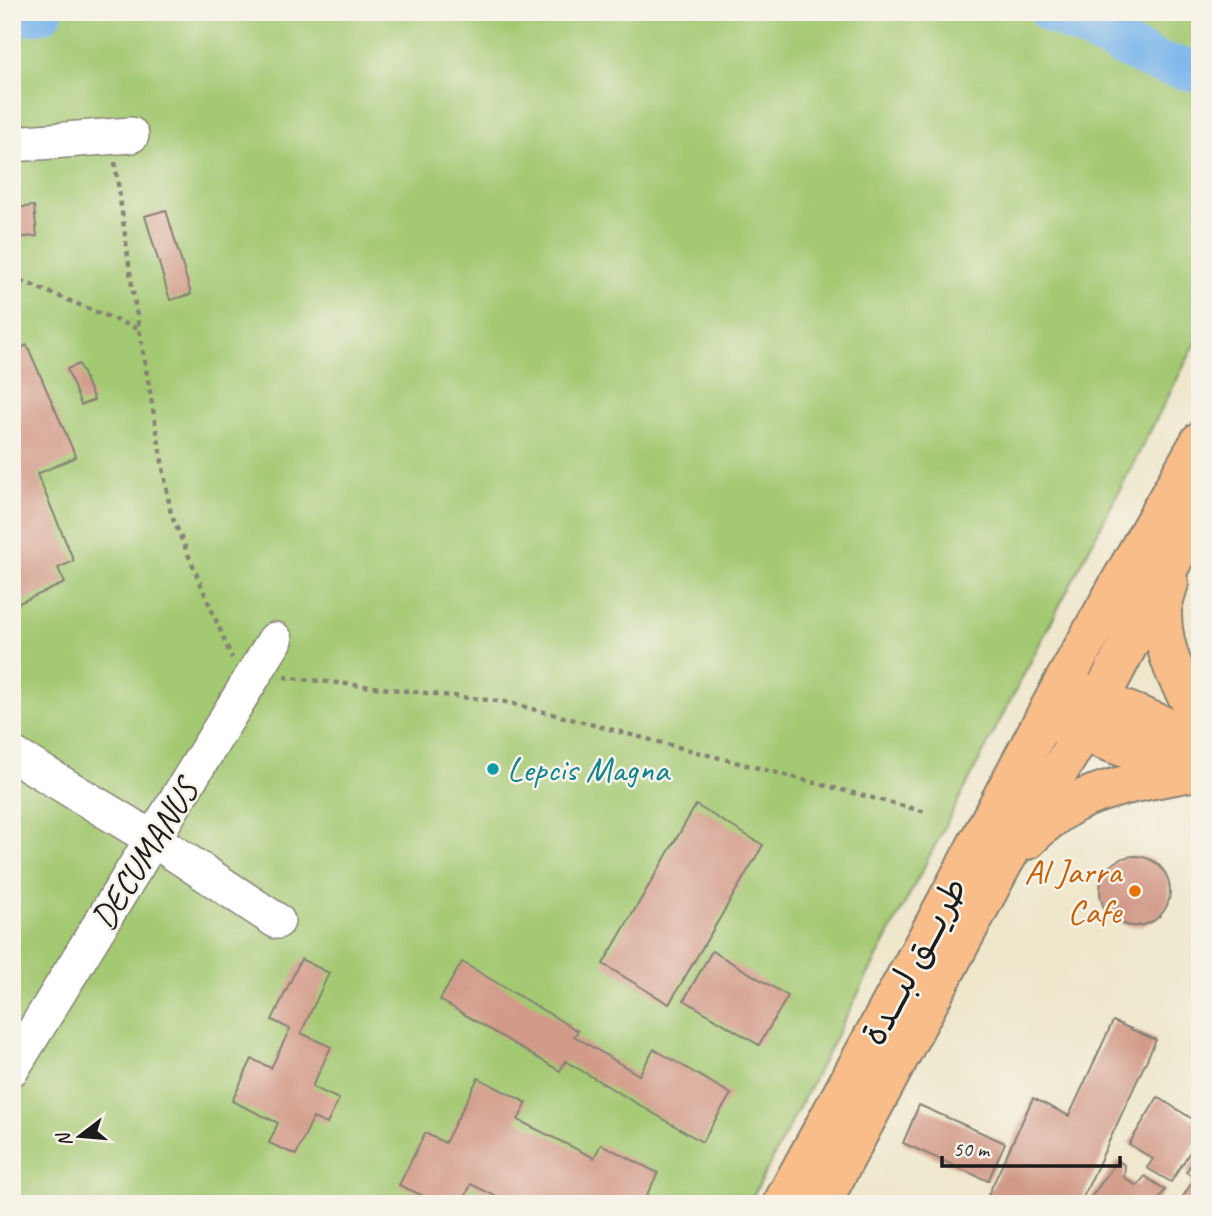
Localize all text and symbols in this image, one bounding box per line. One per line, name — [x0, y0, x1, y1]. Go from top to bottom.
place label: Lepcis Magna — [507, 747, 671, 792]
marker: Lepcis Magna — [485, 761, 501, 777]
street label: DECUMANUS — [81, 768, 210, 938]
place label: Al Jarra Cafe — [1024, 849, 1124, 934]
street label: طريـــق لبـــدة — [851, 869, 978, 1053]
marker: Al Jarra Cafe — [1127, 883, 1143, 899]
north arrow — [46, 1100, 116, 1170]
scale bar — [942, 1125, 1121, 1169]
text: N — [51, 1128, 78, 1149]
text: 50 m — [953, 1136, 991, 1162]

